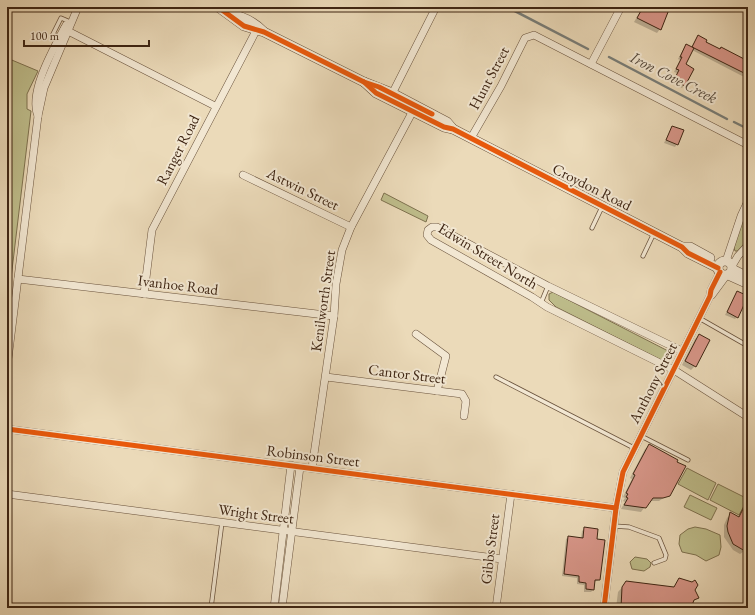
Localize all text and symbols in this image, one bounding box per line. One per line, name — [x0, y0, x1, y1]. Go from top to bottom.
scale bar — [24, 22, 149, 48]
text: 100 m — [30, 28, 60, 44]
street label: Hunt Street — [464, 43, 513, 113]
water label: Iron Cove Creek — [626, 46, 721, 109]
street label: Ranger Road — [152, 111, 204, 188]
street label: Croydon Road — [549, 159, 635, 215]
street label: Astwin Street — [263, 163, 343, 214]
street label: Edwin Street North — [435, 218, 542, 293]
street label: Kenilworth Street — [306, 249, 339, 353]
street label: Ivanhoe Road — [137, 270, 220, 299]
street label: Anthony Street — [624, 339, 681, 427]
street label: Cantor Street — [367, 359, 447, 388]
street label: Robinson Street — [265, 440, 361, 471]
street label: Wright Street — [217, 499, 295, 528]
street label: Gibbs Street — [476, 512, 503, 585]

